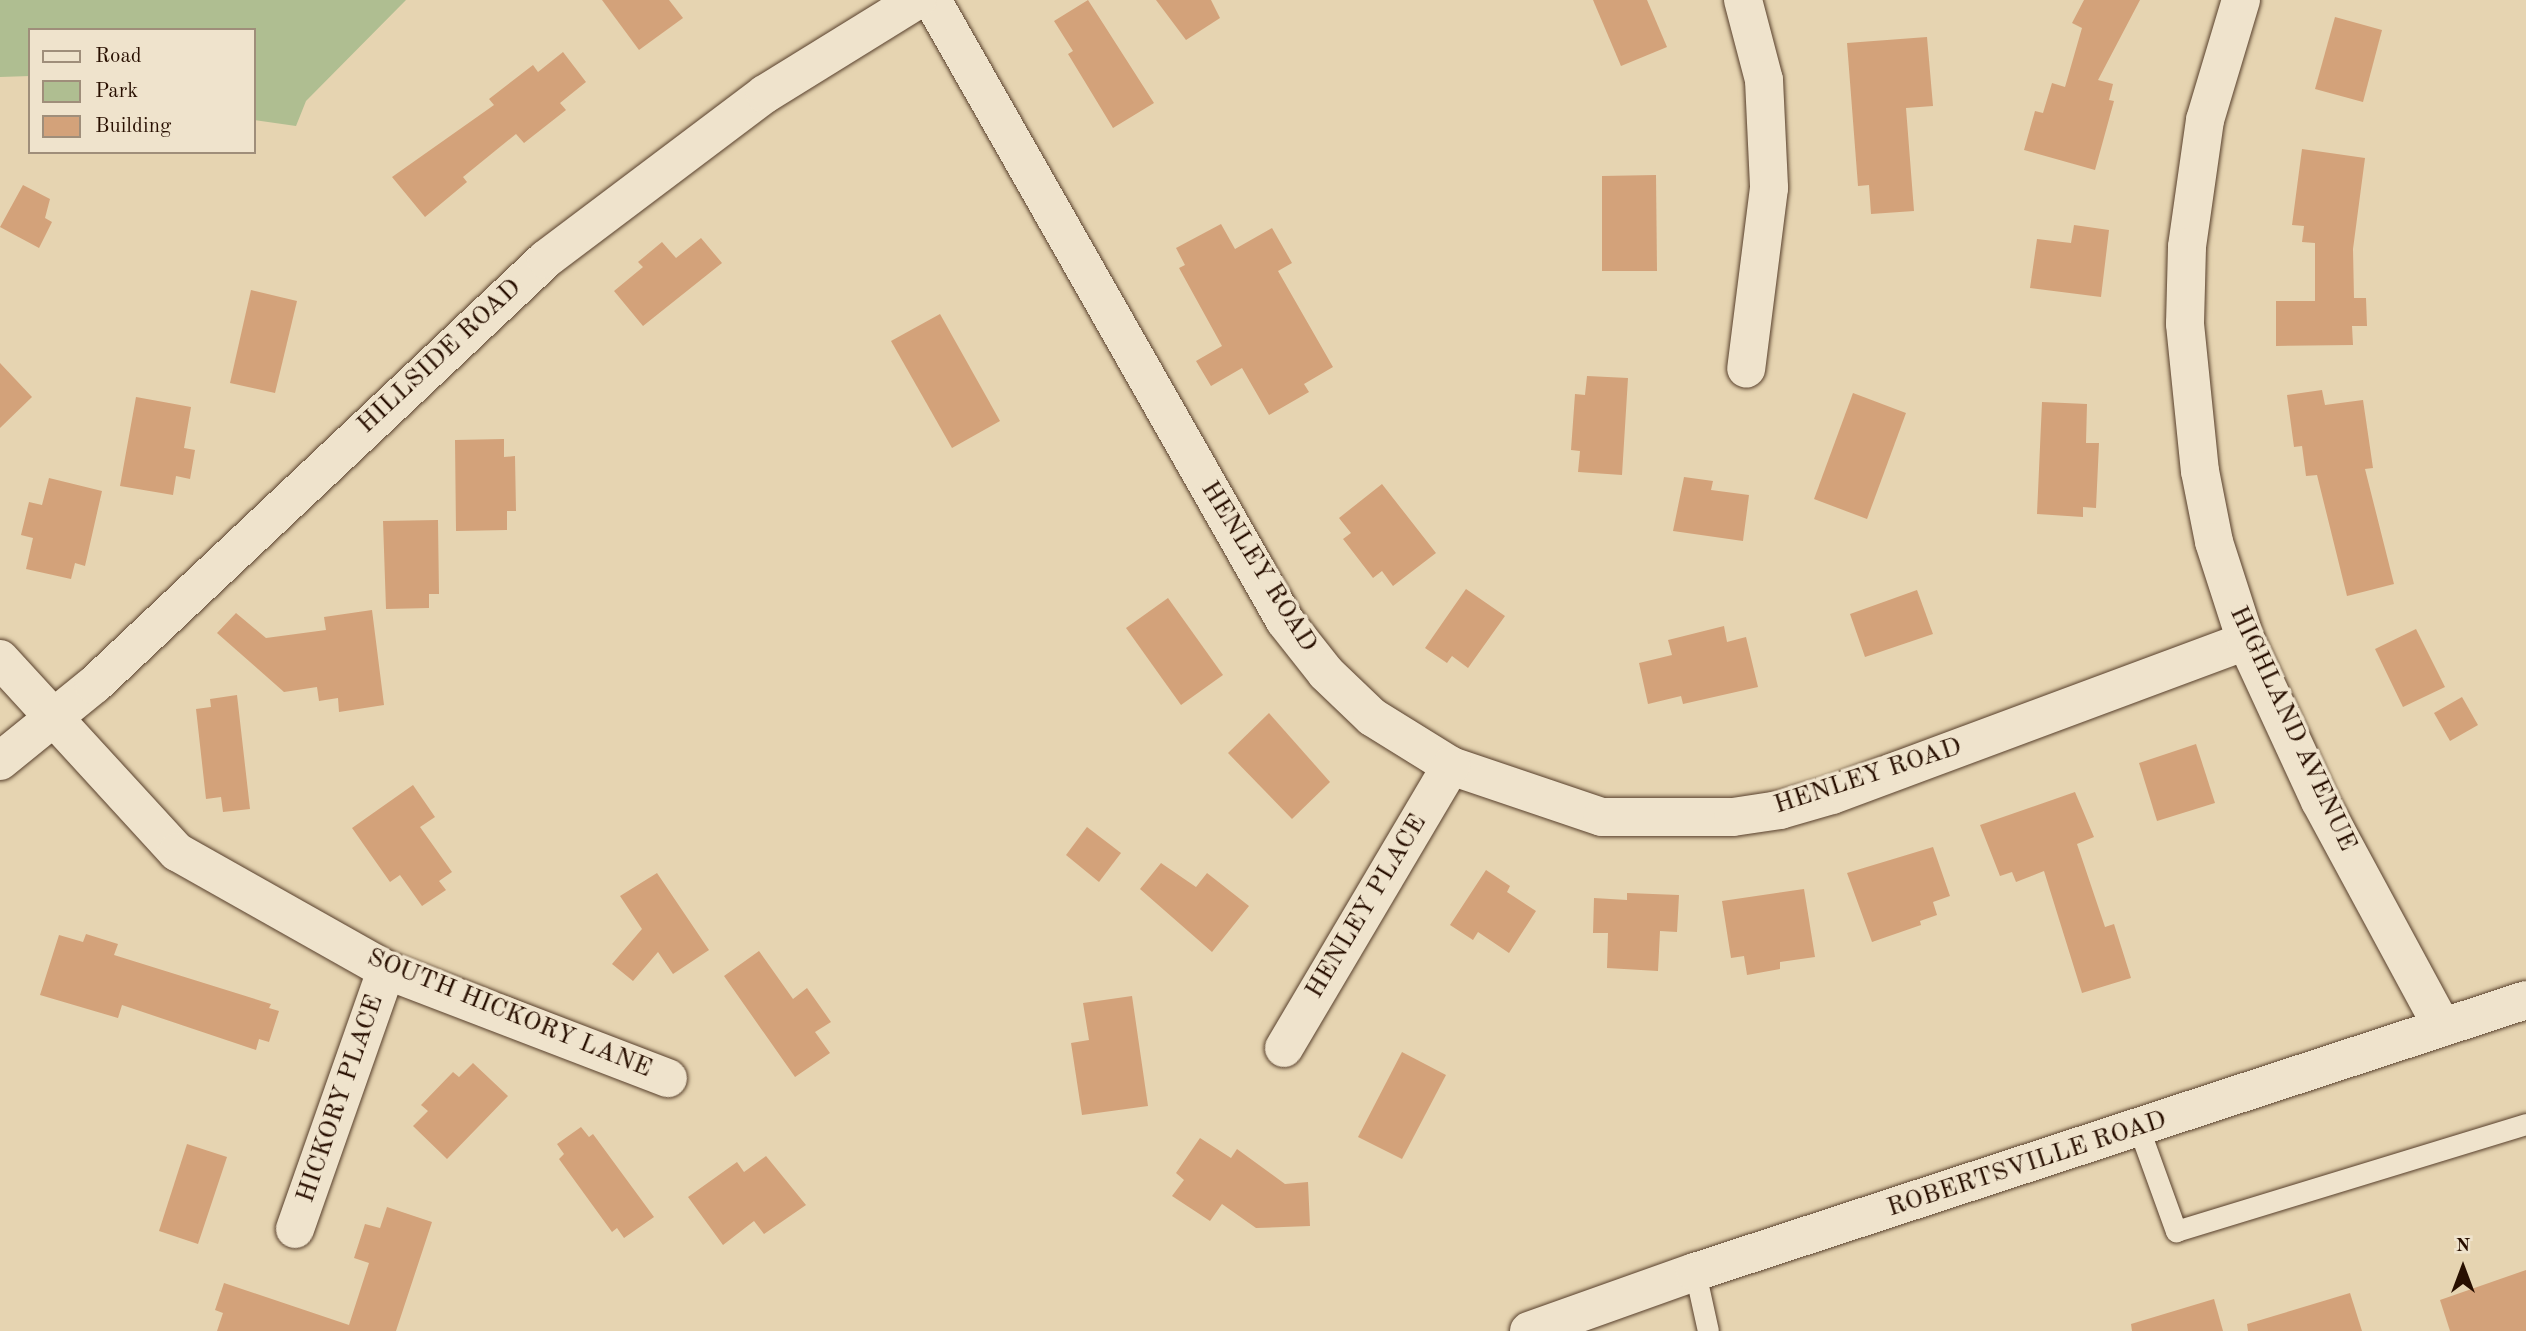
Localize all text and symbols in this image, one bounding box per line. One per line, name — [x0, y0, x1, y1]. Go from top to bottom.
legend — [28, 28, 256, 154]
text: Road — [95, 46, 142, 67]
text: Park — [95, 81, 138, 102]
text: Building — [95, 116, 171, 137]
street label: HILLSIDE ROAD — [352, 273, 528, 441]
street label: HENLEY ROAD — [1193, 476, 1323, 658]
street label: HIGHLAND AVENUE — [2222, 602, 2362, 856]
street label: HENLEY ROAD — [1770, 732, 1966, 822]
street label: HENLEY PLACE — [1300, 809, 1434, 1005]
street label: SOUTH HICKORY LANE — [362, 943, 656, 1085]
street label: HICKORY PLACE — [291, 991, 391, 1207]
street label: ROBERTSVILLE ROAD — [1883, 1105, 2171, 1225]
north arrow — [2428, 1233, 2498, 1303]
text: N — [2456, 1237, 2470, 1256]

